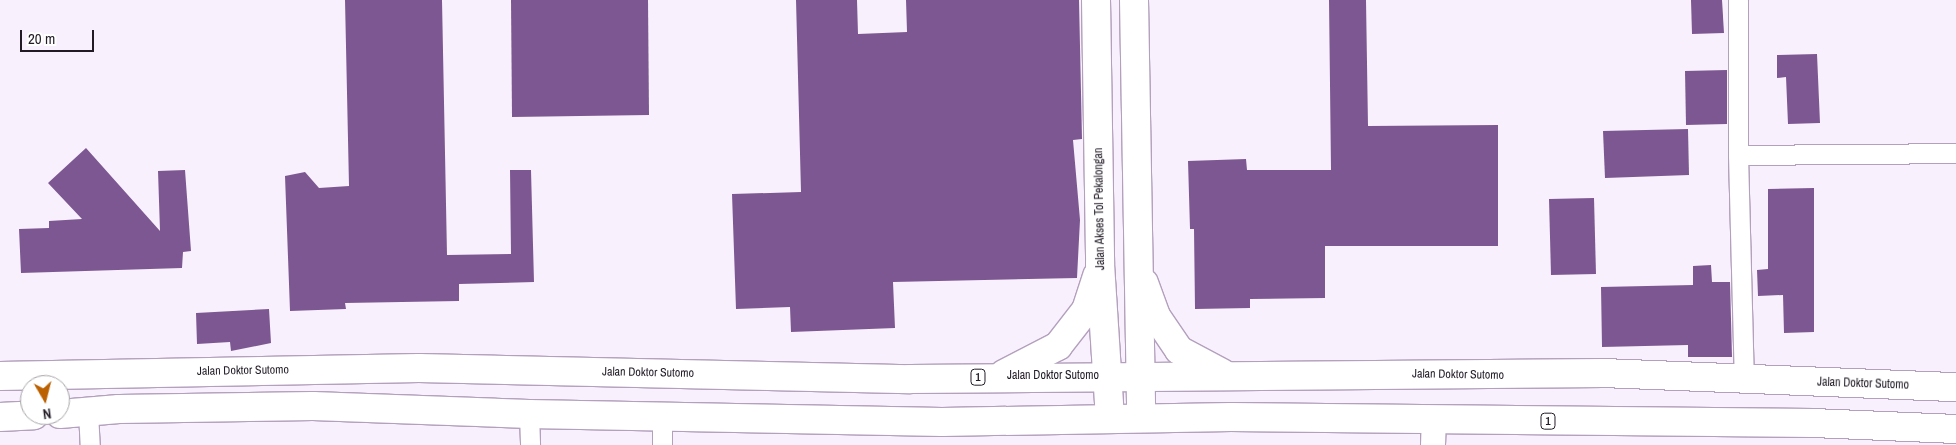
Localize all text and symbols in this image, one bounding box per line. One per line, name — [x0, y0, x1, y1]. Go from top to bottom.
scale bar — [22, 20, 96, 52]
text: 20 m — [28, 28, 55, 49]
street label: Jalan Akses Tol Pekalongan — [1092, 147, 1108, 271]
street label: Jalan Doktor Sutomo — [197, 363, 289, 379]
street label: Jalan Doktor Sutomo — [602, 365, 694, 381]
street label: Jalan Doktor Sutomo — [1412, 367, 1504, 383]
road number: 1 — [969, 368, 987, 386]
street label: Jalan Doktor Sutomo — [1007, 369, 1099, 383]
north arrow — [20, 375, 70, 425]
street label: Jalan Doktor Sutomo — [1817, 375, 1909, 393]
text: N — [42, 404, 52, 423]
road number: 1 — [1539, 412, 1557, 430]

